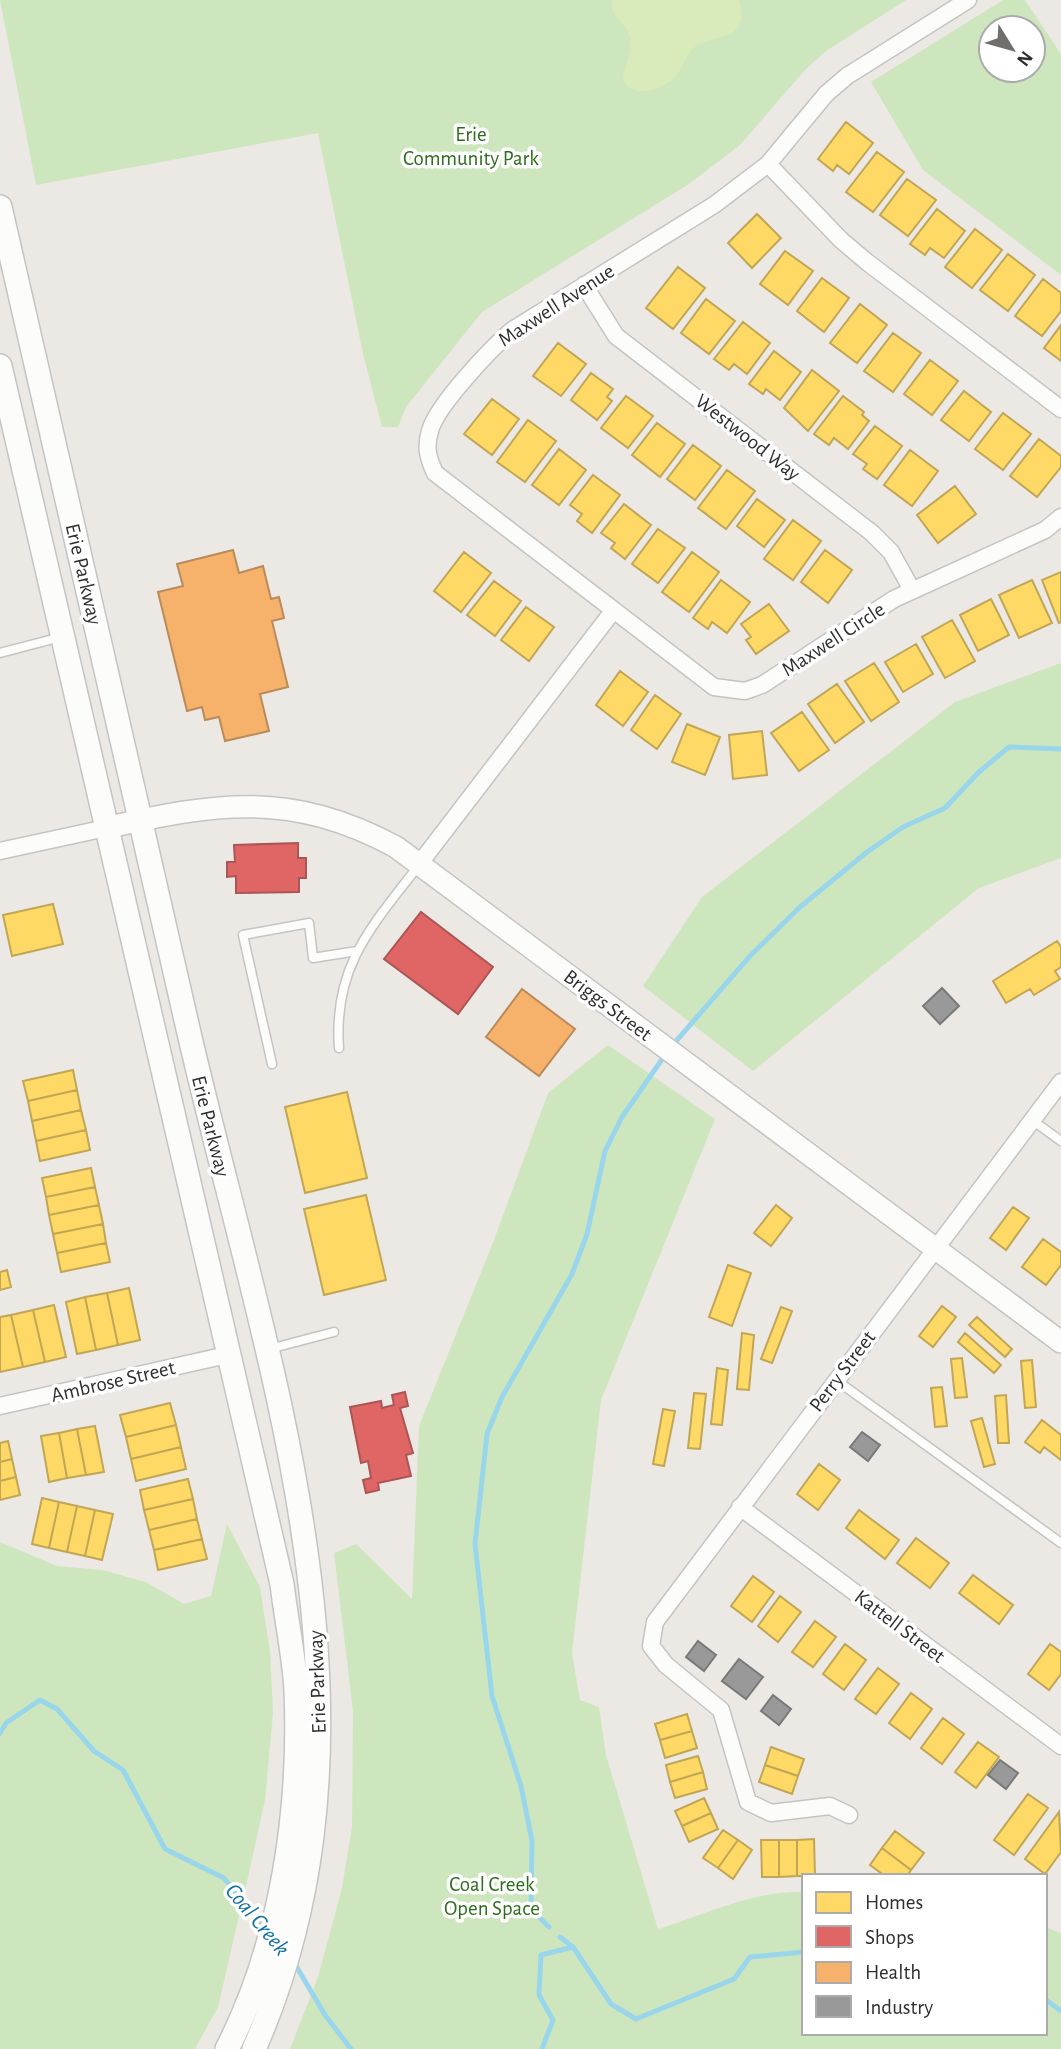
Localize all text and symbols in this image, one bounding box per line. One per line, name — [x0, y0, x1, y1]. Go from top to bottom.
north arrow — [977, 14, 1047, 84]
text: N — [1013, 47, 1036, 69]
park label: Erie Community Park — [403, 124, 539, 169]
street label: Maxwell Avenue — [494, 260, 618, 351]
street label: Westwood Way — [691, 390, 804, 485]
street label: Erie Parkway — [62, 521, 105, 627]
street label: Maxwell Circle — [778, 598, 889, 680]
street label: Briggs Street — [560, 966, 656, 1045]
street label: Erie Parkway — [188, 1073, 233, 1179]
street label: Perry Street — [805, 1327, 880, 1416]
street label: Ambrose Street — [49, 1357, 178, 1406]
street label: Kattell Street — [851, 1586, 949, 1667]
street label: Erie Parkway — [305, 1630, 330, 1734]
park label: Coal Creek Open Space — [444, 1874, 540, 1919]
legend — [802, 1874, 1047, 2035]
water label: Coal Creek — [220, 1880, 294, 1961]
text: Homes — [865, 1892, 923, 1913]
text: Shops — [865, 1927, 914, 1948]
text: Health — [865, 1962, 921, 1983]
text: Industry — [865, 1997, 933, 2018]

